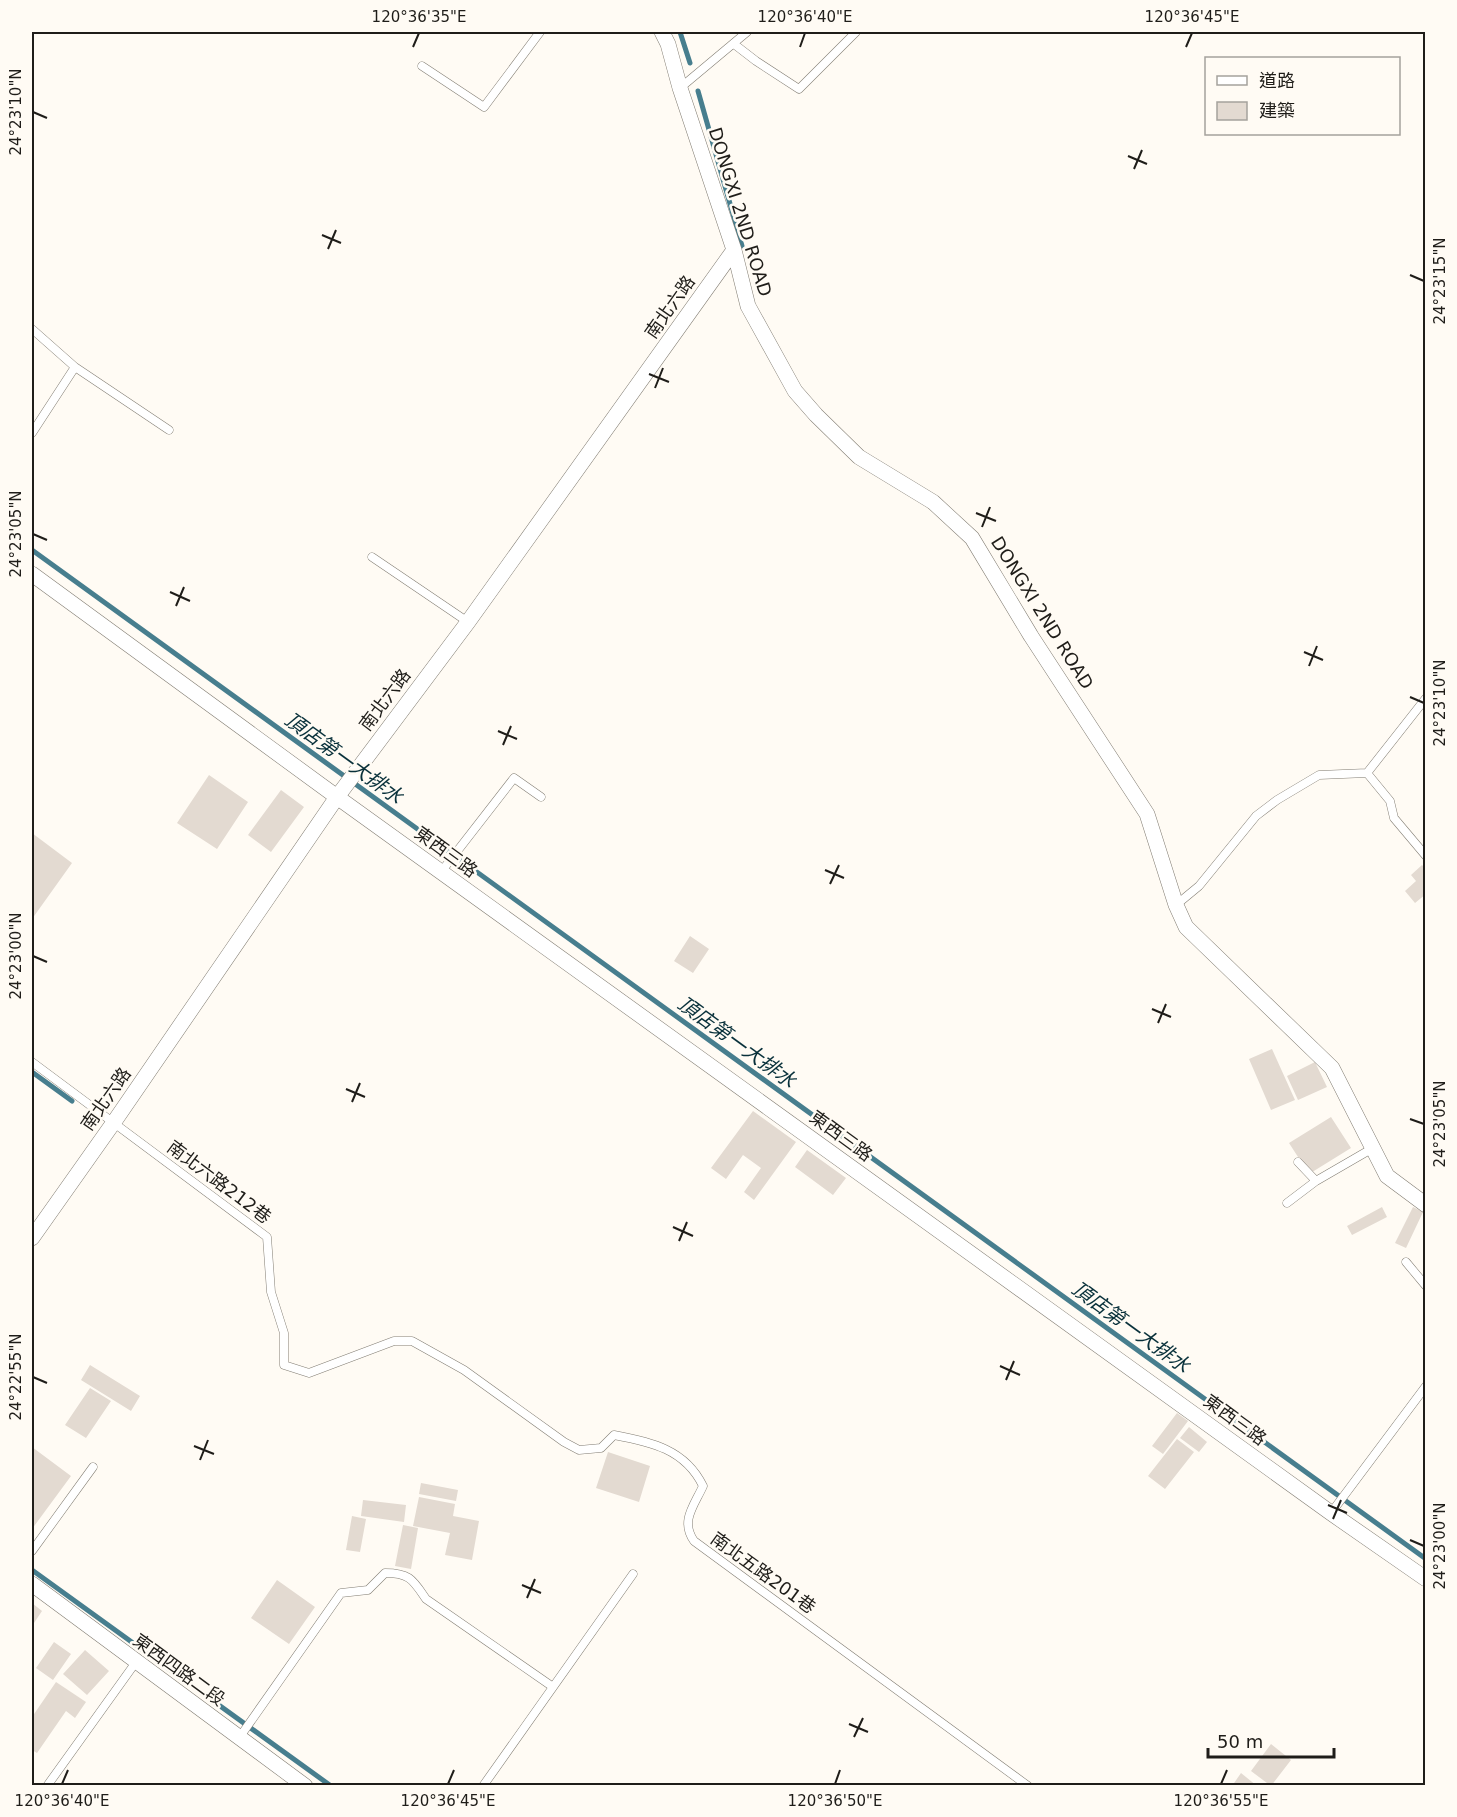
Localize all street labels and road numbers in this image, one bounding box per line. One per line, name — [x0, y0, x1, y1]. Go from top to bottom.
street label: DONGXI 2ND ROAD — [705, 125, 776, 299]
street label: 南北六路 — [640, 271, 699, 342]
street label: DONGXI 2ND ROAD — [987, 533, 1098, 693]
street label: 南北六路 — [355, 665, 415, 735]
street label: 東西三路 — [411, 822, 482, 881]
street label: 南北六路 — [76, 1063, 135, 1134]
street label: 東西三路 — [806, 1106, 877, 1165]
street label: 南北六路212巷 — [163, 1136, 275, 1227]
street label: 東西三路 — [1200, 1390, 1271, 1449]
street label: 南北五路201巷 — [707, 1528, 820, 1618]
street label: 東西四路二段 — [129, 1629, 229, 1710]

